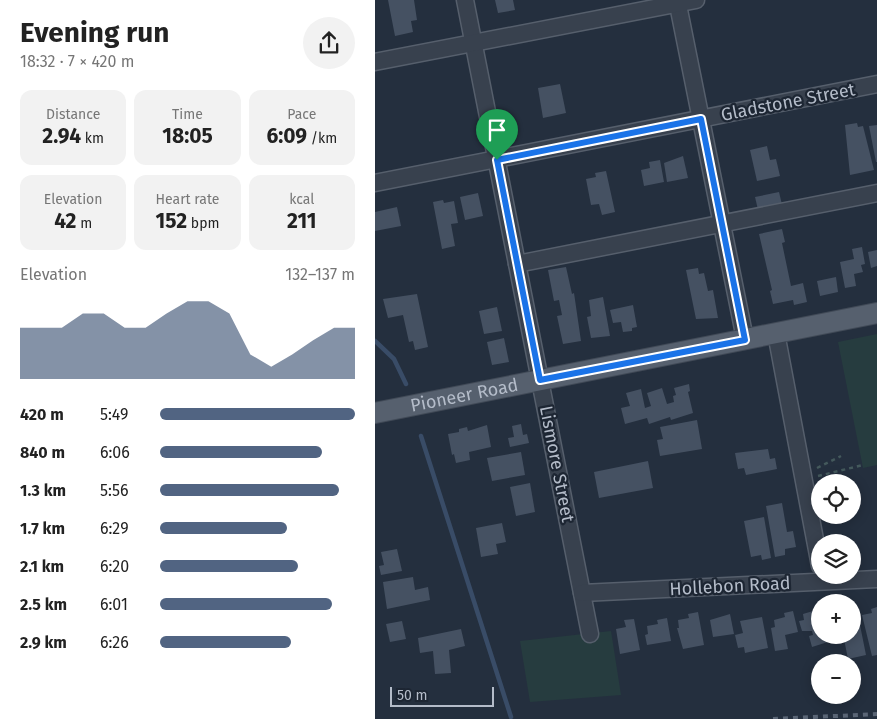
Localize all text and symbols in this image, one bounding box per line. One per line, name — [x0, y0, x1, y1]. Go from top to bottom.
text: Evening run — [20, 16, 169, 49]
button: share — [303, 17, 355, 69]
text: 18:32 · 7 × 420 m — [20, 52, 134, 71]
street label: Gladstone Street — [719, 78, 857, 126]
text: Distance — [46, 106, 100, 123]
text: Time — [172, 106, 203, 123]
text: Pace — [287, 106, 316, 123]
pin — [476, 109, 518, 160]
icon: arrive — [483, 116, 511, 144]
text: 2.94 — [42, 123, 81, 149]
text: 18:05 — [162, 123, 213, 149]
text: 6:09 — [266, 123, 307, 149]
text: km — [81, 130, 104, 147]
text: /km — [307, 130, 337, 147]
text: Elevation — [44, 191, 103, 208]
text: Heart rate — [156, 191, 219, 208]
text: kcal — [289, 191, 314, 208]
text: 42 — [54, 208, 76, 234]
text: 152 — [156, 208, 187, 234]
text: 211 — [287, 208, 317, 234]
text: m — [76, 215, 92, 232]
text: bpm — [187, 215, 219, 232]
text: Elevation — [20, 265, 87, 284]
text: 132–137 m — [285, 265, 355, 284]
street label: Pioneer Road — [408, 374, 520, 417]
street label: Lismore Street — [535, 404, 579, 525]
text: 420 m — [20, 405, 64, 424]
text: 5:49 — [100, 405, 128, 424]
text: 840 m — [20, 443, 65, 462]
text: 6:06 — [100, 443, 130, 462]
map controls — [811, 474, 861, 704]
button: locate — [811, 474, 861, 524]
text: 1.3 km — [20, 481, 66, 500]
text: 5:56 — [100, 481, 128, 500]
text: 1.7 km — [20, 519, 65, 538]
text: 6:29 — [100, 519, 129, 538]
button: layers — [811, 534, 861, 584]
text: 2.1 km — [20, 557, 64, 576]
text: 6:20 — [100, 557, 129, 576]
street label: Hollebon Road — [669, 572, 791, 600]
button: + — [811, 594, 861, 644]
text: 2.5 km — [20, 595, 67, 614]
text: 6:01 — [100, 595, 128, 614]
text: 2.9 km — [20, 633, 67, 652]
text: 6:26 — [100, 633, 129, 652]
button: − — [811, 654, 861, 704]
scale bar — [390, 684, 494, 707]
text: 50 m — [397, 687, 428, 704]

